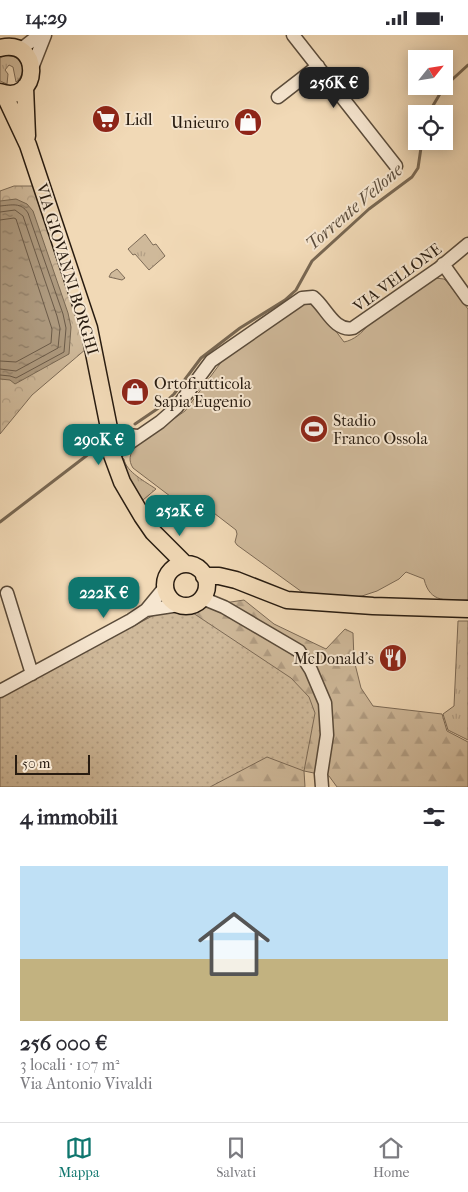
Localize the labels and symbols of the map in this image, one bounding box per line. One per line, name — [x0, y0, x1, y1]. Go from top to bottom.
north arrow — [408, 50, 452, 95]
pin: 256K € — [293, 67, 375, 109]
supermarket icon: Lidl — [91, 104, 121, 134]
shop icon: Unieuro — [233, 107, 263, 137]
place label: Lidl — [125, 110, 153, 129]
place label: Unieuro — [171, 113, 229, 132]
water label: Torrente Vellone — [302, 159, 407, 255]
street label: VIA GIOVANNI BORGHI — [32, 180, 103, 357]
street label: VIA VELLONE — [349, 239, 445, 316]
place label: Ortofrutticola Sapia Eugenio — [154, 374, 252, 411]
shop icon: Ortofrutticola Sapia Eugenio — [120, 377, 150, 407]
place label: Stadio Franco Ossola — [333, 411, 428, 448]
sports icon: Stadio Franco Ossola — [299, 414, 329, 444]
pin: 290K € — [58, 423, 140, 466]
pin: 252K € — [139, 495, 221, 537]
pin: 222K € — [63, 577, 145, 619]
restaurant icon: McDonald's — [378, 643, 408, 673]
place label: McDonald's — [293, 649, 374, 668]
scale bar — [15, 752, 90, 775]

